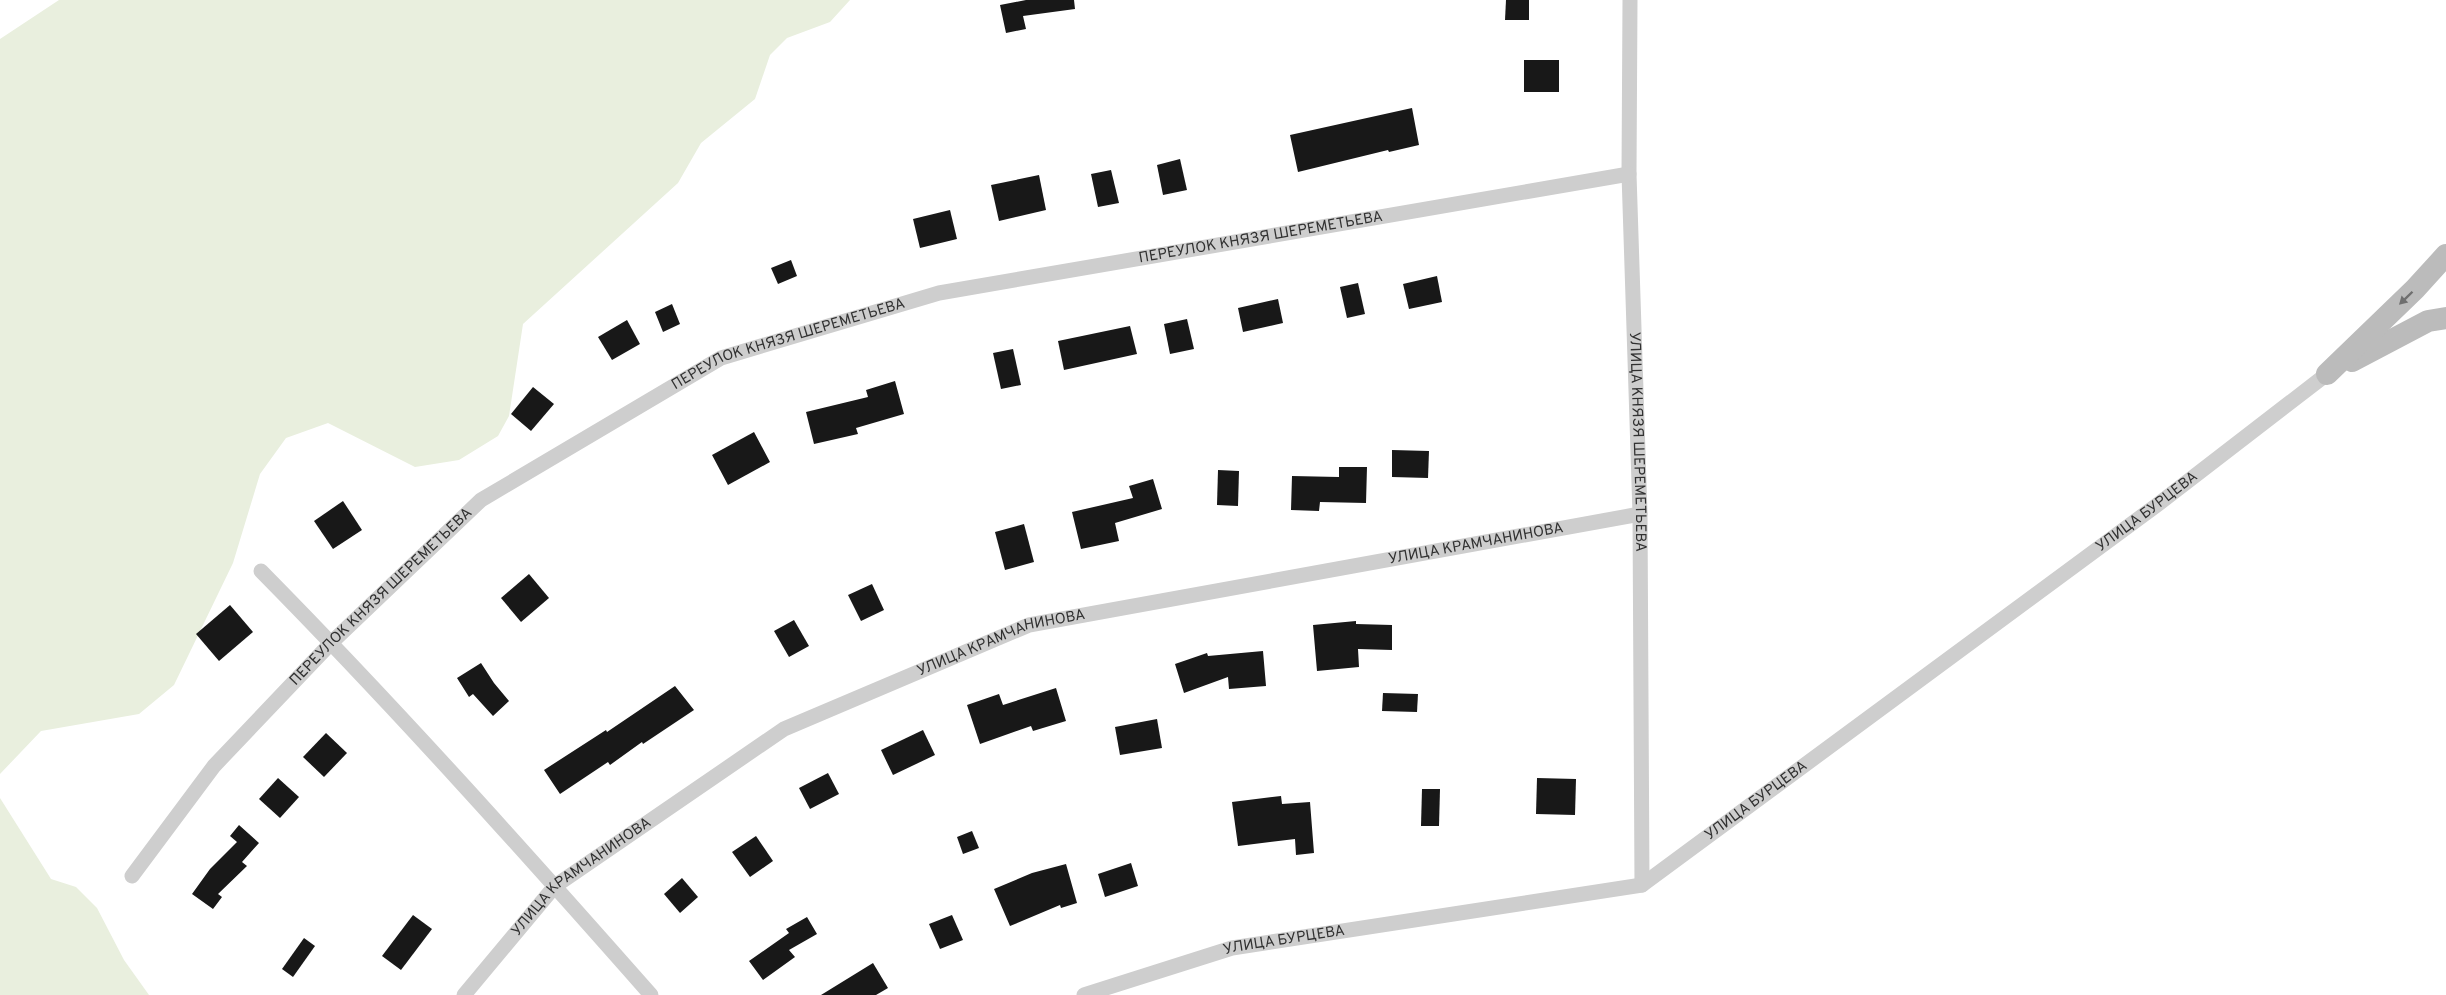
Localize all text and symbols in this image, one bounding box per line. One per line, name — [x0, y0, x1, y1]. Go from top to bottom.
street label: ПЕРЕУЛОК КНЯЗЯ ШЕРЕМЕТЬЕВА — [1137, 207, 1384, 268]
one-way arrow — [2398, 291, 2413, 305]
street label: ПЕРЕУЛОК КНЯЗЯ ШЕРЕМЕТЬЕВА — [668, 294, 907, 395]
street label: УЛИЦА КНЯЗЯ ШЕРЕМЕТЬЕВА — [1625, 331, 1650, 552]
street label: УЛИЦА БУРЦЕВА — [2092, 467, 2202, 556]
street label: ПЕРЕУЛОК КНЯЗЯ ШЕРЕМЕТЬЕВА — [286, 504, 476, 690]
street label: УЛИЦА КРАМЧАНИНОВА — [1387, 519, 1565, 569]
street label: УЛИЦА КРАМЧАНИНОВА — [914, 605, 1087, 681]
street label: УЛИЦА БУРЦЕВА — [1701, 757, 1811, 845]
street label: УЛИЦА КРАМЧАНИНОВА — [507, 813, 655, 940]
street label: УЛИЦА БУРЦЕВА — [1221, 921, 1346, 960]

